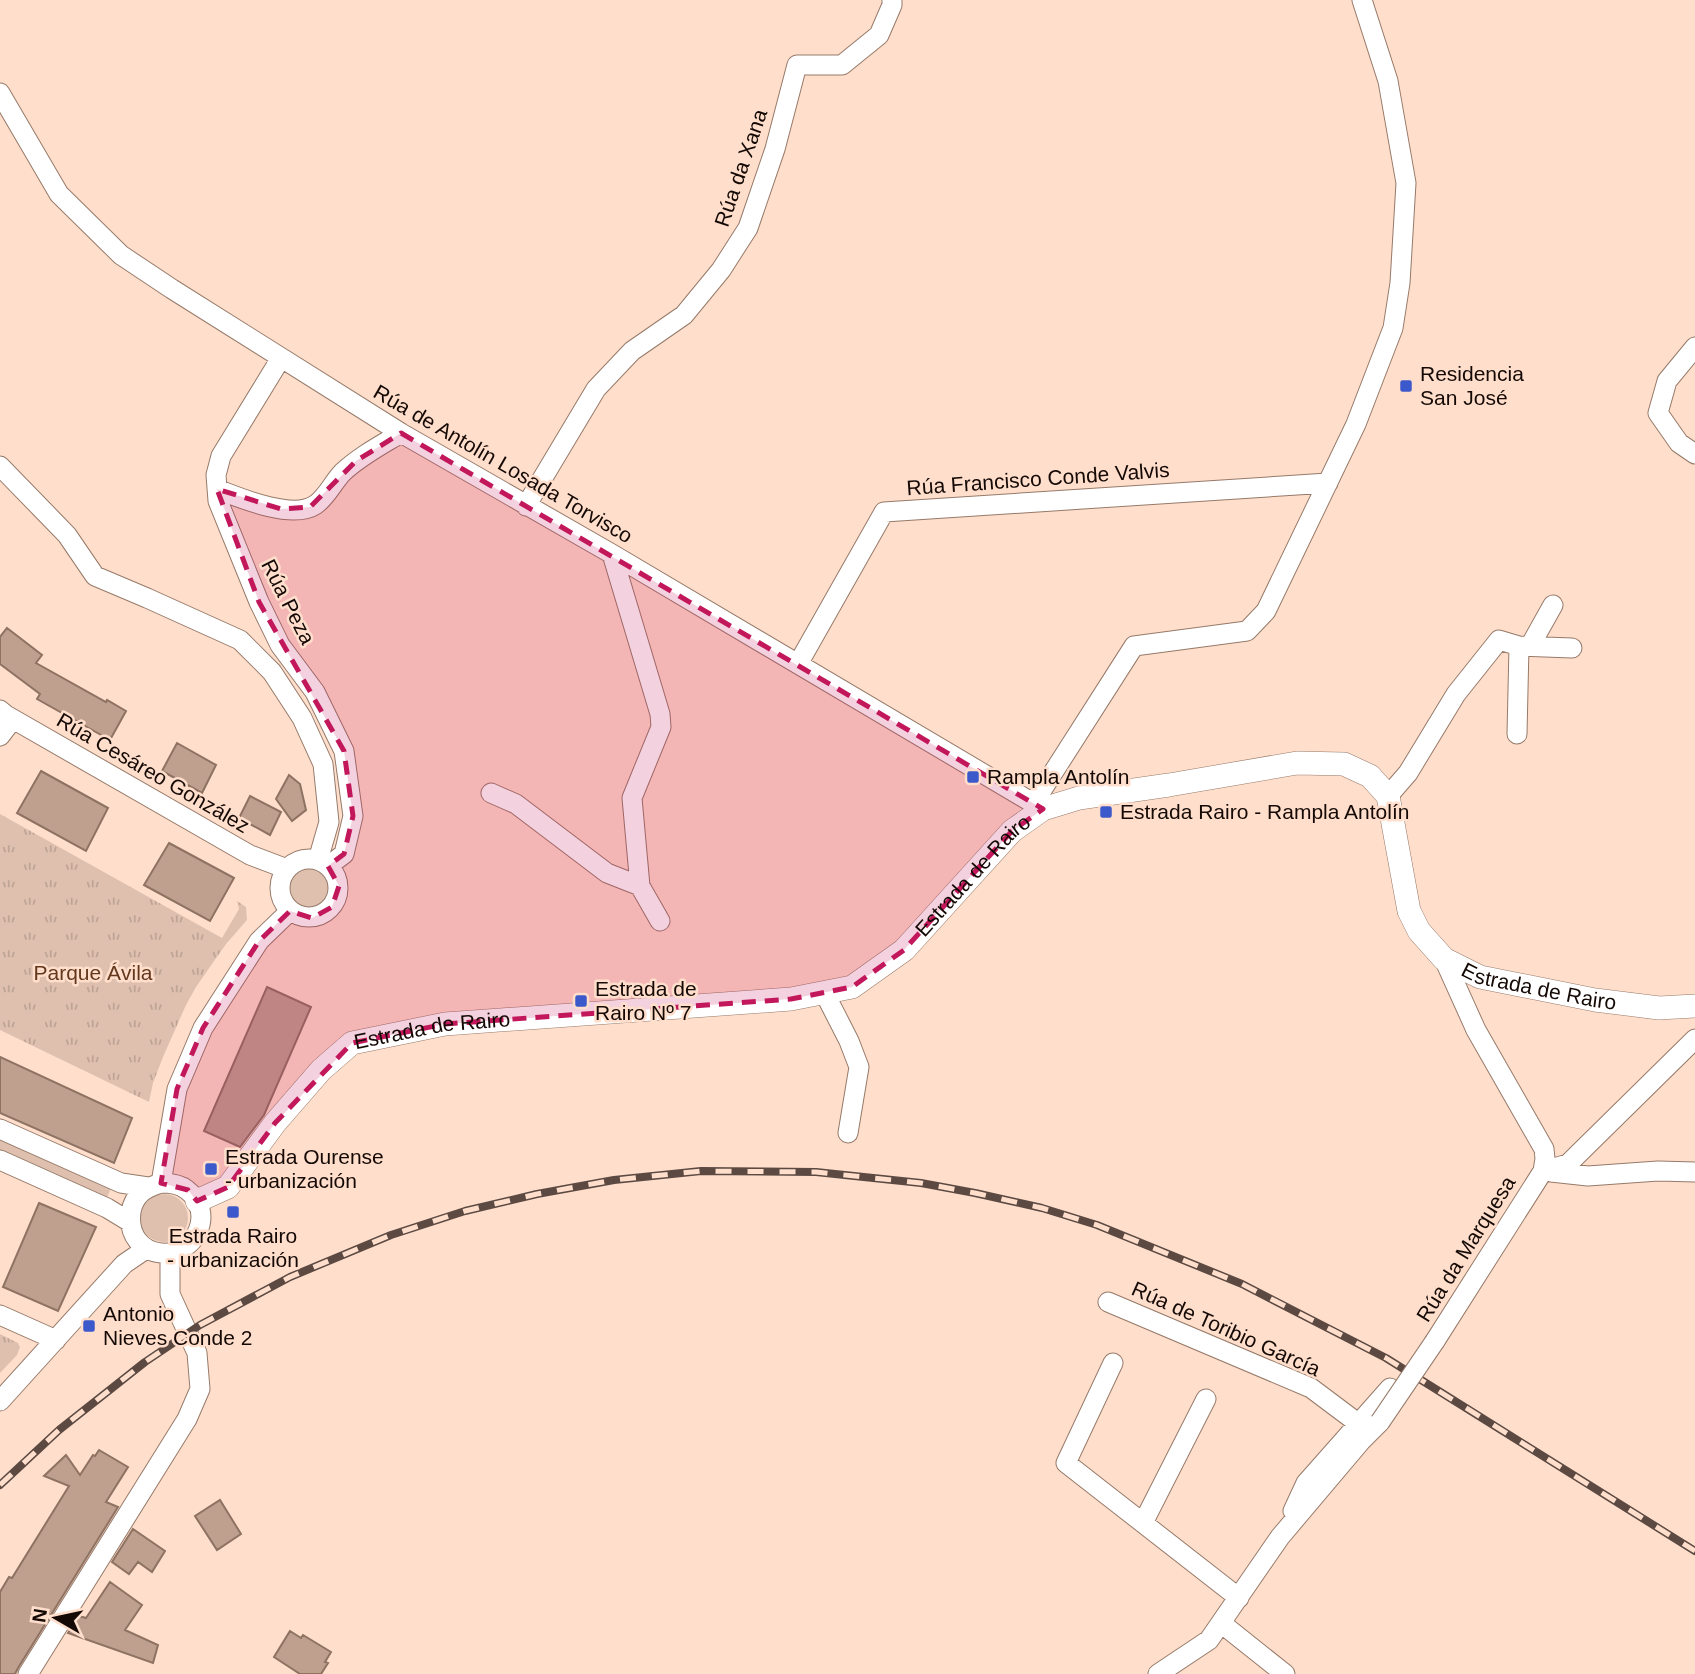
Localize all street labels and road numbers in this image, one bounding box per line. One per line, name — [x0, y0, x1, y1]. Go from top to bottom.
street label: Rúa da Xana — [710, 106, 771, 230]
street label: Rúa de Antolín Losada Torvisco — [370, 380, 637, 547]
street label: Rúa Francisco Conde Valvis — [906, 458, 1170, 499]
street label: Rúa Peza — [257, 555, 320, 648]
street label: Rúa Cesáreo González — [53, 708, 254, 837]
street label: Estrada de Rairo — [910, 810, 1034, 941]
street label: Estrada de Rairo — [1458, 958, 1618, 1014]
street label: Estrada de Rairo — [352, 1007, 511, 1053]
street label: Rúa da Marquesa — [1412, 1172, 1520, 1326]
street label: Rúa de Toribio García — [1128, 1277, 1324, 1381]

